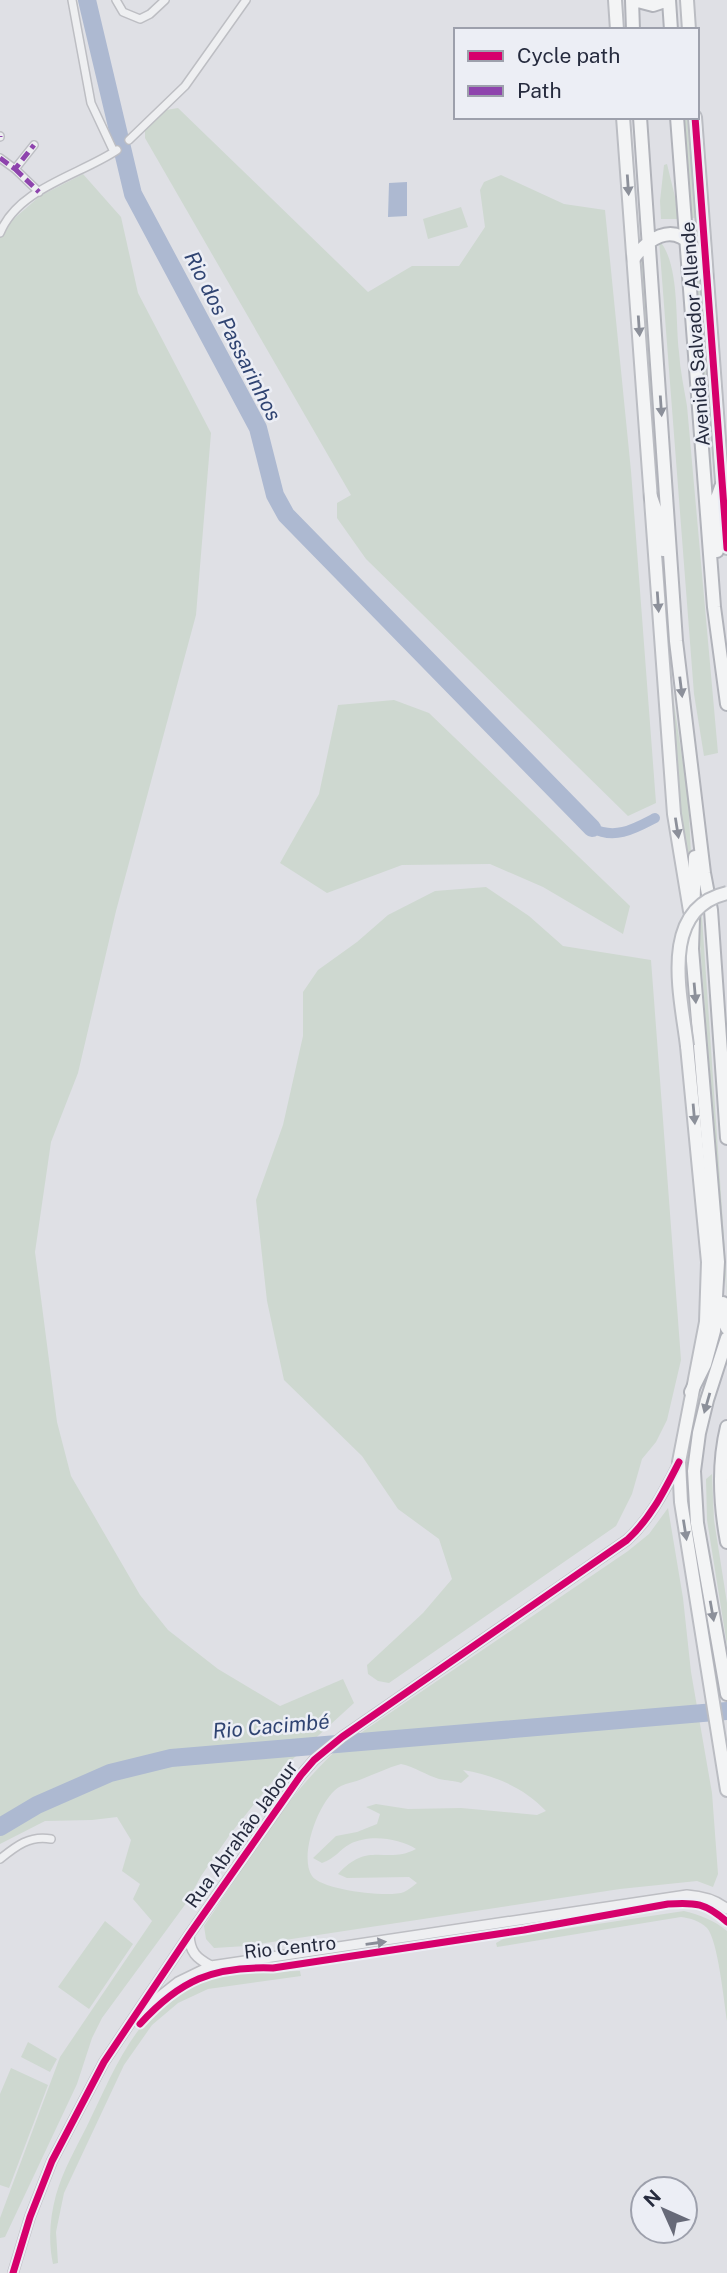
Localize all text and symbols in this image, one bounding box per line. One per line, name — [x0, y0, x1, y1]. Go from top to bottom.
legend — [454, 28, 699, 119]
text: Cycle path — [517, 43, 620, 68]
text: Path — [517, 78, 562, 103]
one-way arrow — [623, 175, 634, 197]
street label: Avenida Salvador Allende — [676, 221, 714, 447]
water label: Rio dos Passarinhos — [179, 247, 287, 425]
one-way arrow — [633, 315, 644, 337]
one-way arrow — [656, 395, 667, 417]
one-way arrow — [653, 591, 664, 613]
one-way arrow — [676, 676, 687, 698]
one-way arrow — [672, 817, 683, 839]
one-way arrow — [690, 983, 701, 1005]
one-way arrow — [689, 1103, 700, 1125]
one-way arrow — [701, 1393, 711, 1414]
one-way arrow — [680, 1519, 691, 1541]
one-way arrow — [707, 1600, 718, 1622]
water label: Rio Cacimbé — [211, 1708, 331, 1744]
street label: Rua Abrahão Jabour — [180, 1756, 302, 1912]
street label: Rio Centro — [243, 1931, 337, 1963]
one-way arrow — [365, 1937, 387, 1948]
north arrow — [629, 2175, 699, 2245]
text: N — [639, 2185, 665, 2211]

